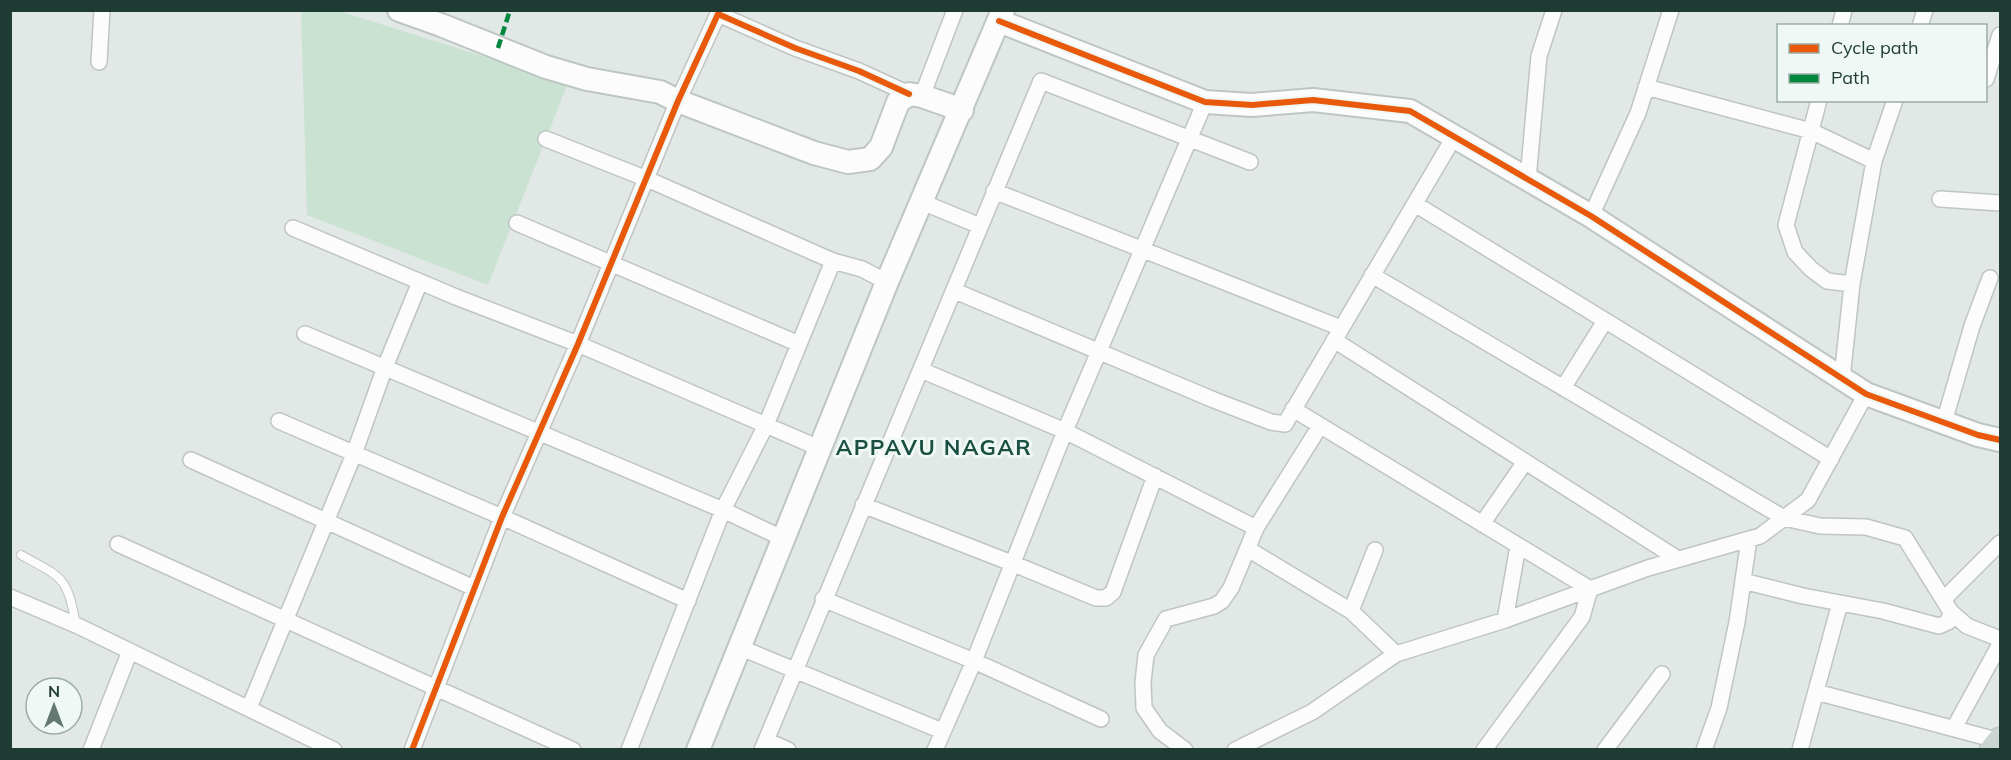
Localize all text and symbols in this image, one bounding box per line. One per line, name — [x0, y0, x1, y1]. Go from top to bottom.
legend — [1777, 24, 1987, 102]
text: Cycle path — [1831, 36, 1918, 59]
text: Path — [1831, 66, 1870, 89]
district label: APPAVU NAGAR — [836, 433, 1032, 461]
north arrow — [24, 676, 84, 736]
text: N — [48, 681, 60, 701]

